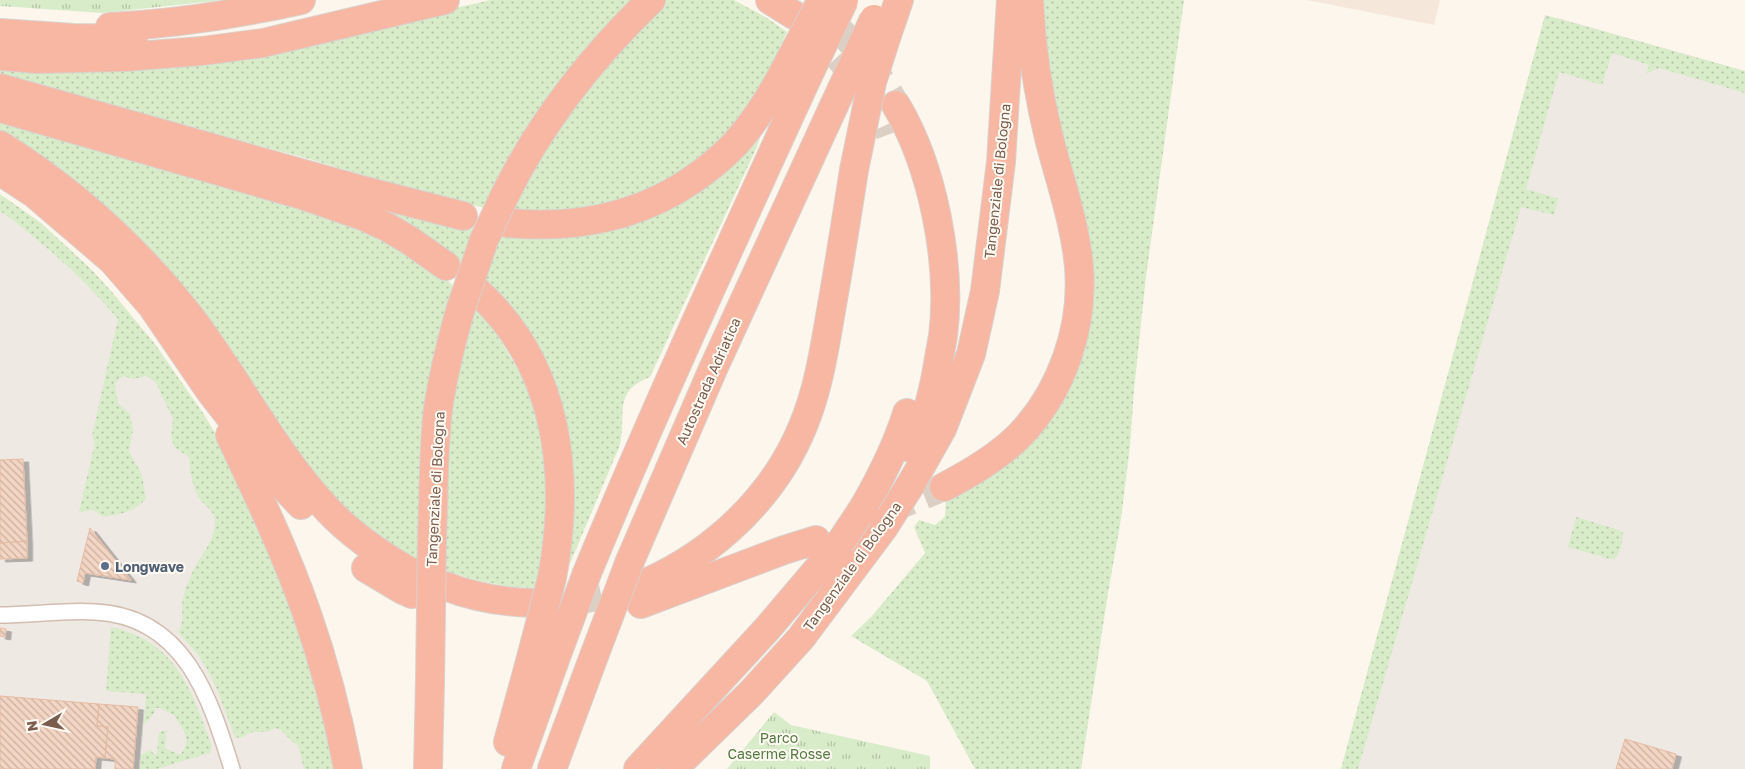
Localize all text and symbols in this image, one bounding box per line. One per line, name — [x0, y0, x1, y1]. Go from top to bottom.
street label: Tangenziale di Bologna — [980, 103, 1014, 259]
street label: Autostrada Adriatica — [672, 315, 744, 447]
street label: Tangenziale di Bologna — [422, 411, 448, 567]
street label: Tangenziale di Bologna — [799, 498, 905, 634]
place label: Longwave — [115, 558, 184, 575]
marker: Longwave — [99, 560, 111, 572]
north arrow — [20, 699, 70, 749]
text: N — [22, 720, 41, 733]
park label: Parco Caserme Rosse — [727, 729, 831, 762]

